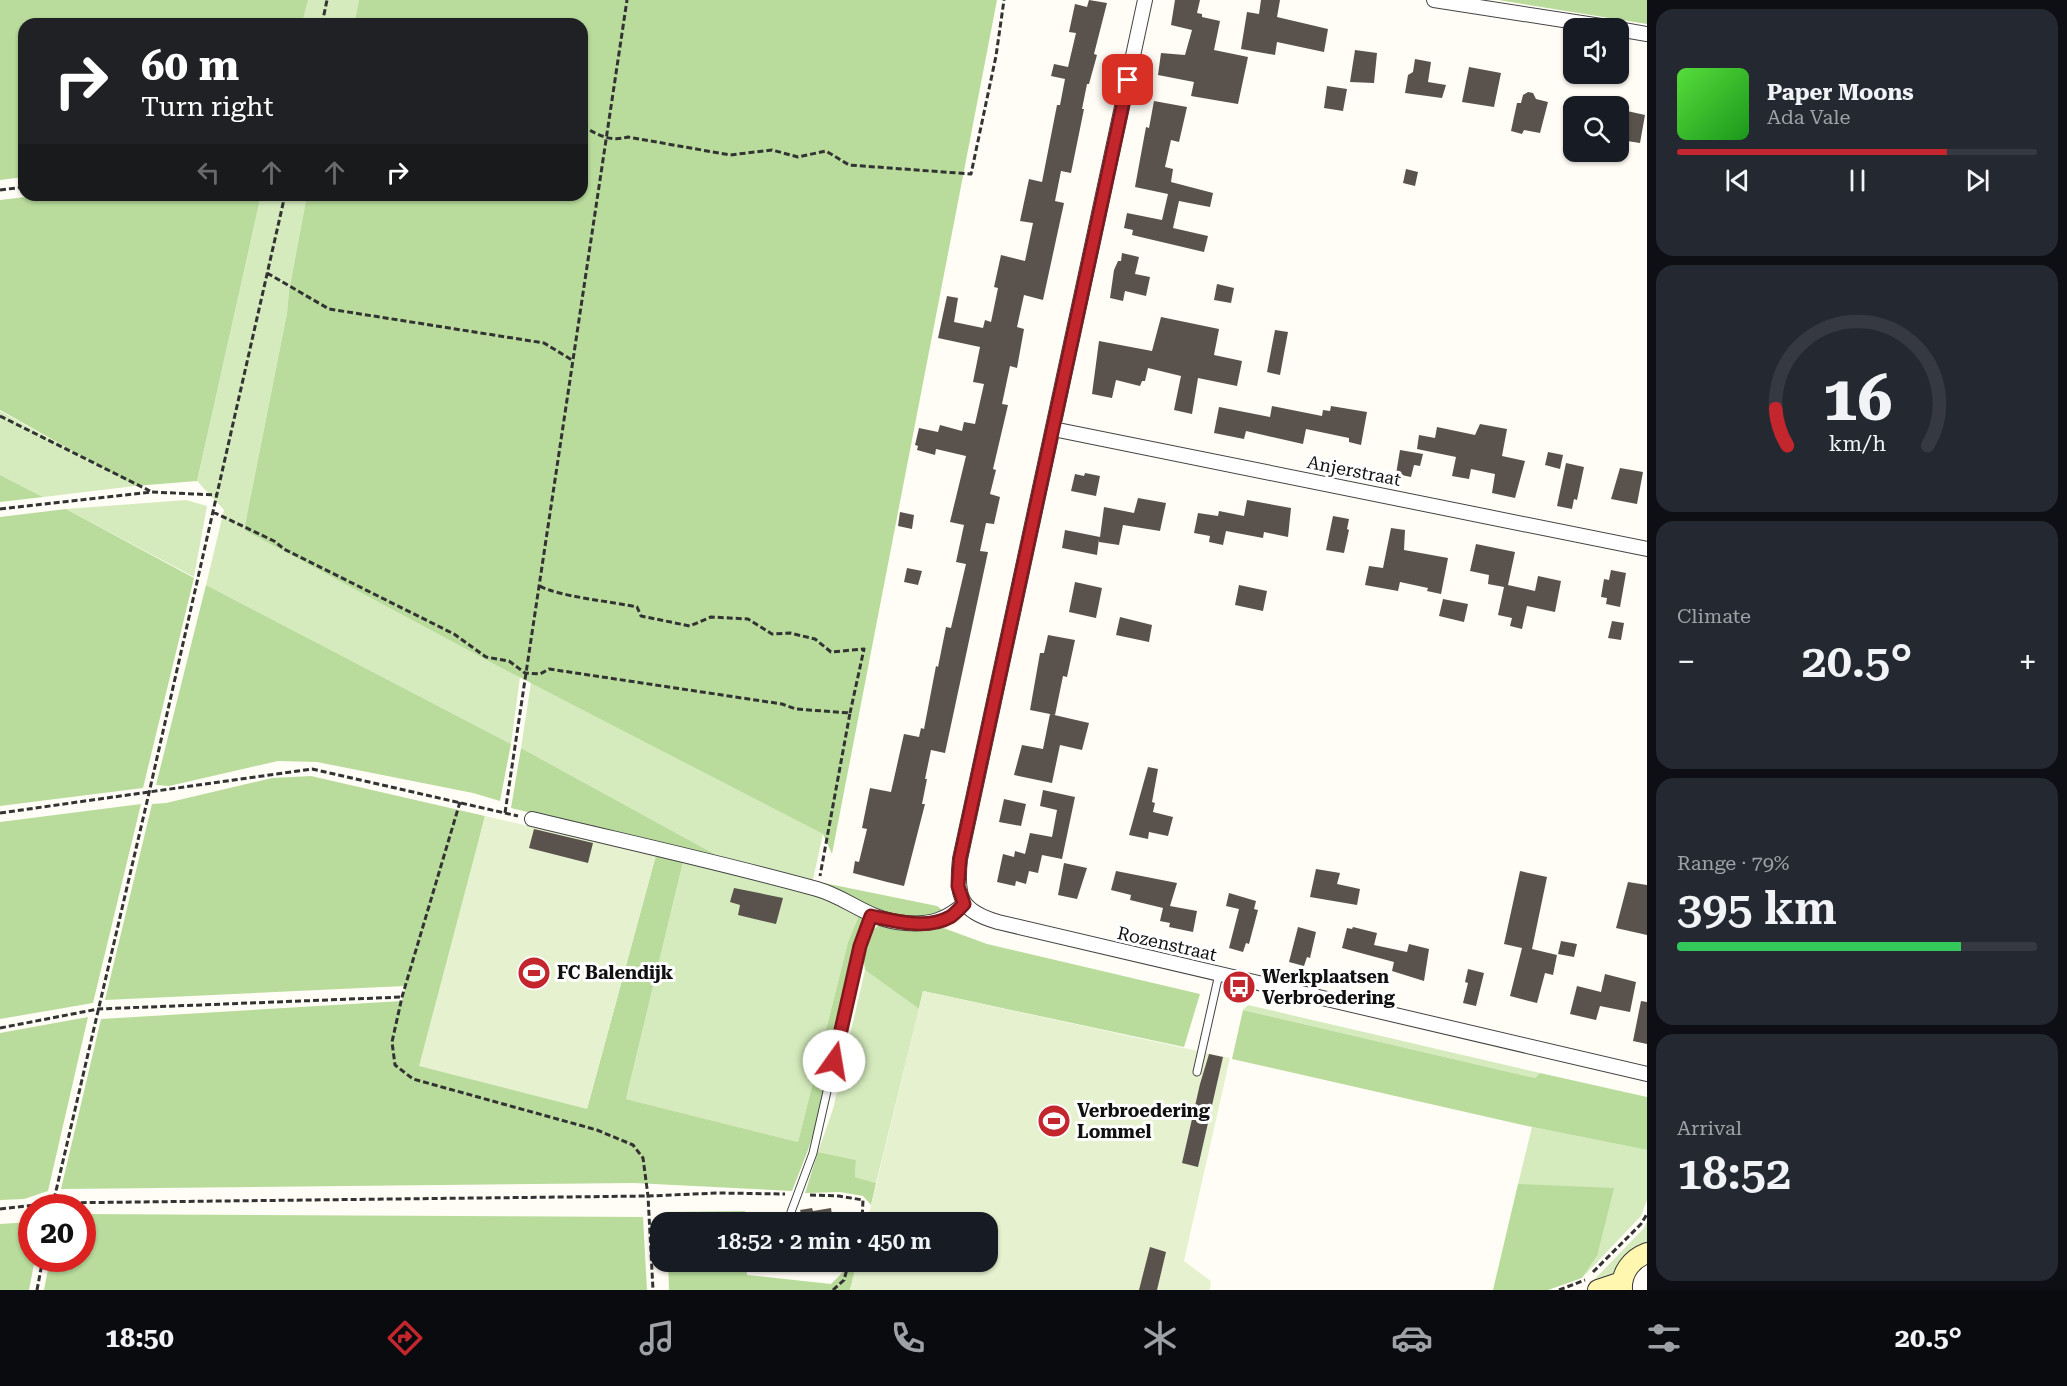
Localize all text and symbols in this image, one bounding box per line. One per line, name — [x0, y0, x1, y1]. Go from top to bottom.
map controls — [1563, 18, 1629, 162]
button: sound — [1563, 18, 1629, 84]
text: 60 m — [141, 41, 239, 90]
icon: right — [42, 42, 120, 120]
pin — [1102, 54, 1153, 105]
icon: arrive — [1111, 63, 1144, 96]
text: Paper Moons — [1767, 80, 1914, 105]
text: Turn right — [141, 91, 274, 123]
button: search — [1563, 96, 1629, 162]
text: Ada Vale — [1767, 105, 1850, 129]
icon: left — [192, 156, 225, 189]
icon: ahead — [255, 156, 288, 189]
icon: ahead — [318, 156, 351, 189]
icon: right — [381, 156, 414, 189]
icon: previous — [1721, 164, 1754, 197]
icon: pause — [1841, 164, 1874, 197]
icon: next — [1961, 164, 1994, 197]
text: 16 — [1822, 362, 1892, 435]
text: km/h — [1828, 431, 1886, 456]
street label: Anjerstraat — [1305, 451, 1403, 490]
text: Climate — [1677, 604, 1751, 628]
text: 20.5° — [1801, 635, 1913, 688]
text: − — [1677, 642, 1695, 681]
text: + — [2019, 642, 2037, 681]
text: Range · 79% — [1677, 851, 1789, 875]
text: 395 km — [1677, 882, 1837, 935]
street label: Rozenstraat — [1115, 922, 1219, 965]
sports icon: FC Balendijk — [516, 955, 552, 991]
place label: FC Balendijk — [557, 962, 674, 983]
place label: Werkplaatsen Verbroedering — [1262, 966, 1396, 1008]
bus stop icon: Werkplaatsen Verbroedering — [1221, 969, 1257, 1005]
position arrow — [802, 1029, 866, 1093]
place label: Verbroedering Lommel — [1077, 1100, 1211, 1142]
sports icon: Verbroedering Lommel — [1036, 1103, 1072, 1139]
text: Arrival — [1677, 1116, 1742, 1140]
text: 18:52 — [1677, 1147, 1791, 1200]
speed limit sign: 20 — [18, 1194, 96, 1272]
text: 18:52 · 2 min · 450 m — [717, 1229, 931, 1254]
icon: directions — [384, 1317, 426, 1359]
icon: music — [636, 1317, 678, 1359]
icon: phone — [887, 1317, 929, 1359]
icon: climate — [1139, 1317, 1181, 1359]
icon: car — [1391, 1317, 1433, 1359]
icon: filters — [1643, 1317, 1685, 1359]
text: 18:50 — [105, 1322, 174, 1354]
text: 20.5° — [1895, 1322, 1962, 1354]

